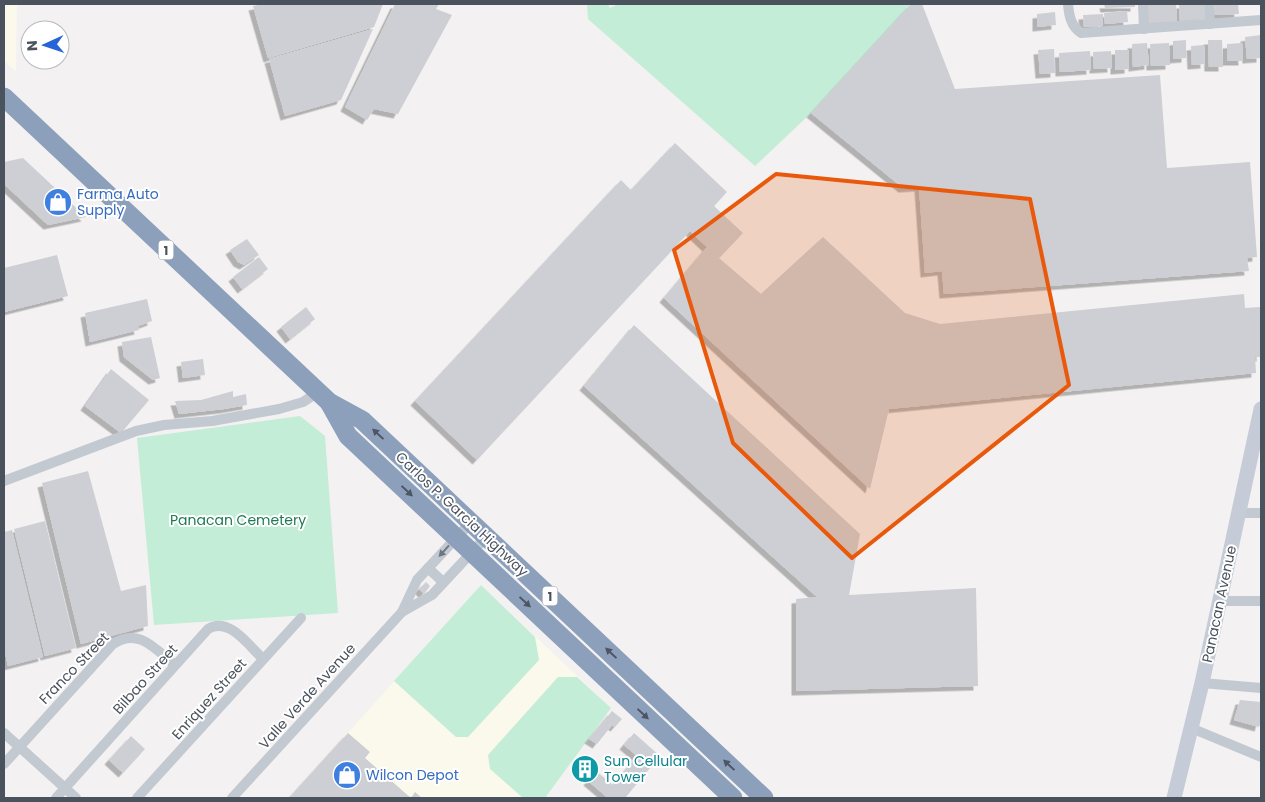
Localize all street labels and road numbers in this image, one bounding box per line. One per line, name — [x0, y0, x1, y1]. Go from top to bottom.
road number: 1 — [158, 240, 174, 260]
street label: Carlos P. Garcia Highway — [391, 447, 533, 581]
street label: Panacan Avenue — [1197, 543, 1241, 664]
road number: 1 — [542, 586, 558, 606]
street label: Franco Street — [35, 628, 113, 708]
street label: Valle Verde Avenue — [254, 639, 360, 753]
street label: Bilbao Street — [108, 640, 182, 718]
street label: Enriquez Street — [167, 654, 251, 744]

